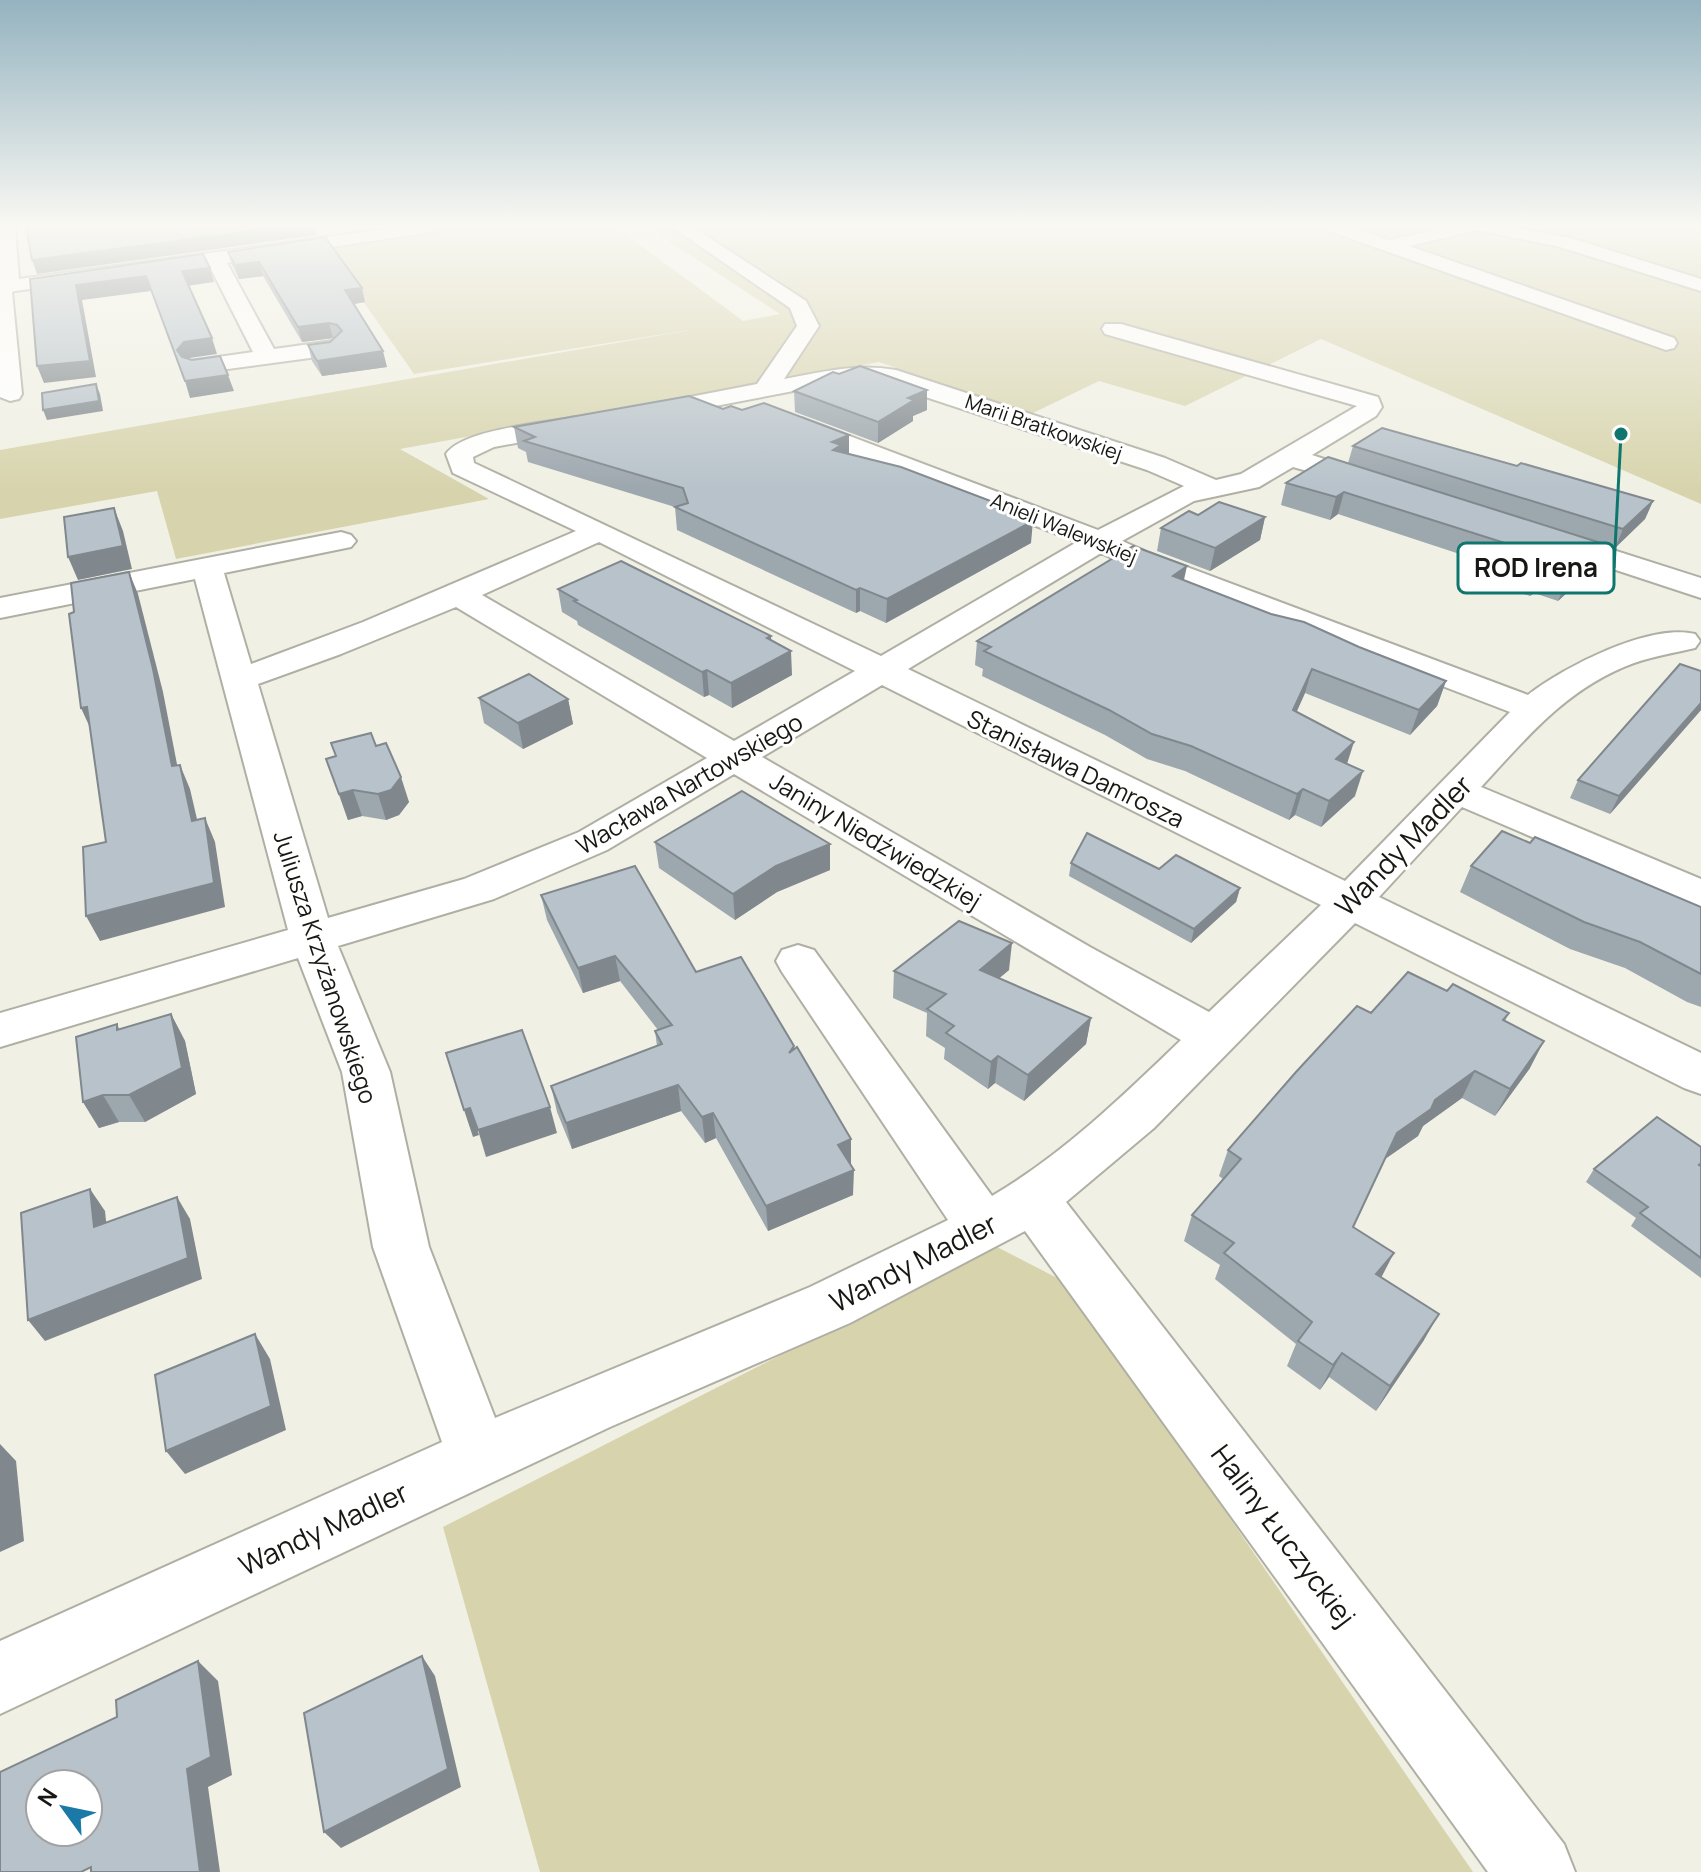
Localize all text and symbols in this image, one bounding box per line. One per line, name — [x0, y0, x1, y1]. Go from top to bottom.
street label: Marii Bratkowskiej — [962, 387, 1126, 467]
street label: Anieli Walewskiej — [987, 486, 1141, 570]
callout: ROD Irena — [1458, 543, 1614, 593]
text: ROD Irena — [1474, 549, 1598, 585]
street label: Stanisława Damrosza — [962, 701, 1190, 835]
street label: Wacława Nartowskiego — [570, 705, 808, 861]
street label: Janiny Niedźwiedzkiej — [764, 764, 988, 916]
street label: Wandy Madler — [1326, 766, 1480, 924]
street label: Juliusza Krzyżanowskiego — [266, 826, 386, 1108]
street label: Wandy Madler — [823, 1204, 1003, 1320]
street label: Haliny Łuczyckiej — [1203, 1436, 1365, 1634]
street label: Wandy Madler — [232, 1472, 414, 1584]
north arrow — [24, 1768, 104, 1848]
text: N — [30, 1782, 64, 1812]

